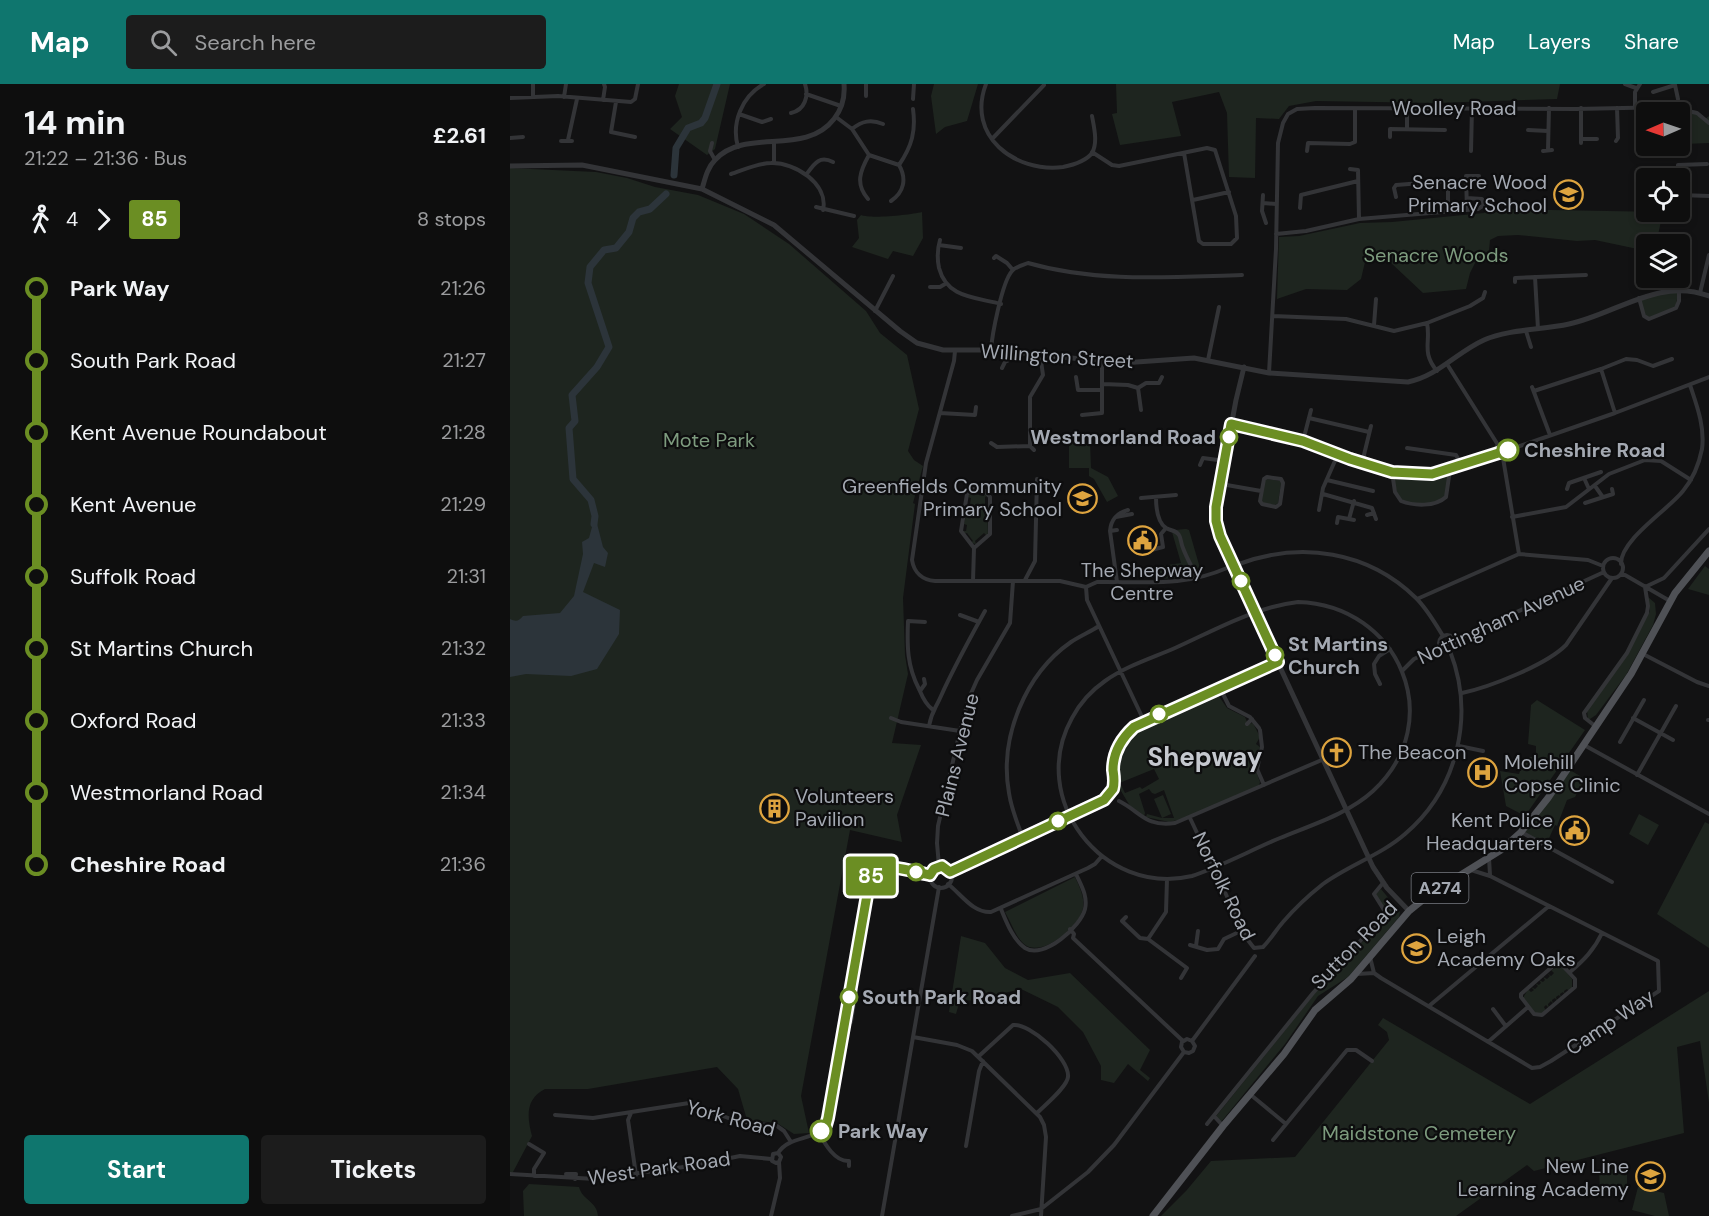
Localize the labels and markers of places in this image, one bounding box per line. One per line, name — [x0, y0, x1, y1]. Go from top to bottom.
place label: Senacre Wood Primary School — [1408, 169, 1547, 218]
school or university icon: Senacre Wood Primary School — [1552, 178, 1584, 210]
place label: Westmorland Road — [1030, 424, 1216, 450]
marker: Westmorland Road — [1220, 428, 1238, 446]
place label: Cheshire Road — [1524, 437, 1665, 463]
marker: Cheshire Road — [1497, 439, 1519, 461]
place label: Greenfields Community Primary School — [842, 473, 1062, 522]
school or university icon: Greenfields Community Primary School — [1067, 482, 1099, 514]
public building icon: The Shepway Centre — [1126, 524, 1158, 556]
place label: The Shepway Centre — [1081, 557, 1203, 606]
unlabelled marker — [1232, 572, 1250, 590]
place label: St Martins Church — [1288, 631, 1388, 680]
marker: St Martins Church — [1266, 646, 1284, 664]
unlabelled marker — [1150, 705, 1168, 723]
church icon: The Beacon — [1321, 736, 1353, 768]
place label: The Beacon — [1358, 739, 1466, 765]
place label: Molehill Copse Clinic — [1504, 749, 1621, 798]
hospital icon: Molehill Copse Clinic — [1467, 757, 1499, 789]
place label: Volunteers Pavilion — [795, 783, 894, 832]
building icon: Volunteers Pavilion — [758, 792, 790, 824]
place label: Kent Police Headquarters — [1426, 807, 1553, 856]
unlabelled marker — [1049, 812, 1067, 830]
public building icon: Kent Police Headquarters — [1558, 815, 1590, 847]
unlabelled marker — [907, 863, 925, 881]
place label: Leigh Academy Oaks — [1437, 923, 1576, 972]
school or university icon: Leigh Academy Oaks — [1400, 932, 1432, 964]
place label: South Park Road — [862, 984, 1021, 1010]
marker: South Park Road — [840, 988, 858, 1006]
place label: Park Way — [838, 1118, 928, 1144]
marker: Park Way — [810, 1120, 832, 1142]
place label: New Line Learning Academy — [1457, 1153, 1629, 1202]
school or university icon: New Line Learning Academy — [1634, 1161, 1666, 1193]

